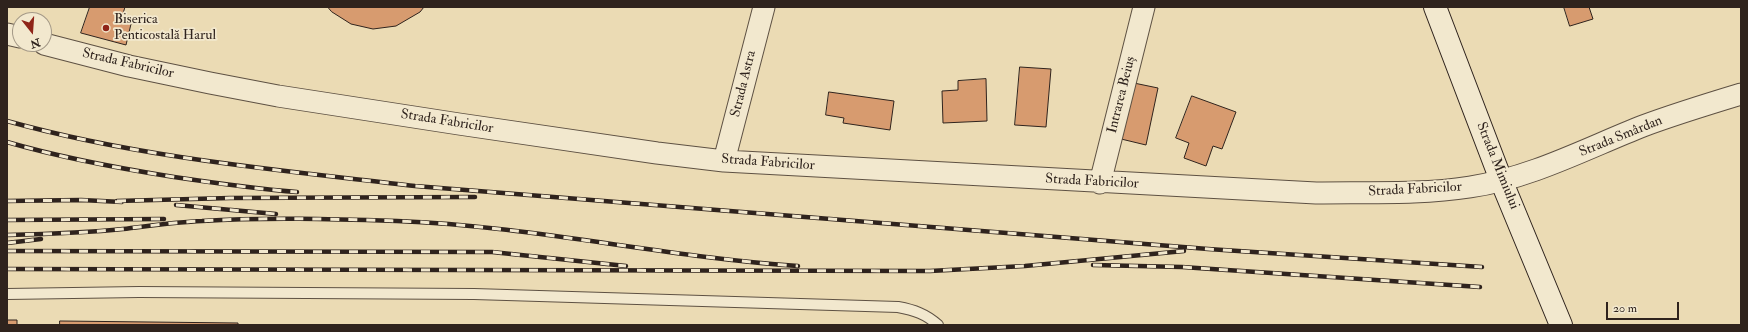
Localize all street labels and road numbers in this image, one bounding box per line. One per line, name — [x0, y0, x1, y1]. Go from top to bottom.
street label: Strada Fabricilor — [81, 45, 175, 83]
street label: Strada Astra — [728, 49, 760, 119]
street label: Intrarea Beiuș — [1104, 55, 1140, 135]
street label: Strada Fabricilor — [399, 106, 495, 138]
street label: Strada Smârdan — [1577, 113, 1665, 161]
street label: Strada Mimiului — [1472, 120, 1522, 212]
street label: Strada Fabricilor — [721, 151, 815, 175]
street label: Strada Fabricilor — [1045, 171, 1139, 193]
street label: Strada Fabricilor — [1368, 179, 1462, 201]

